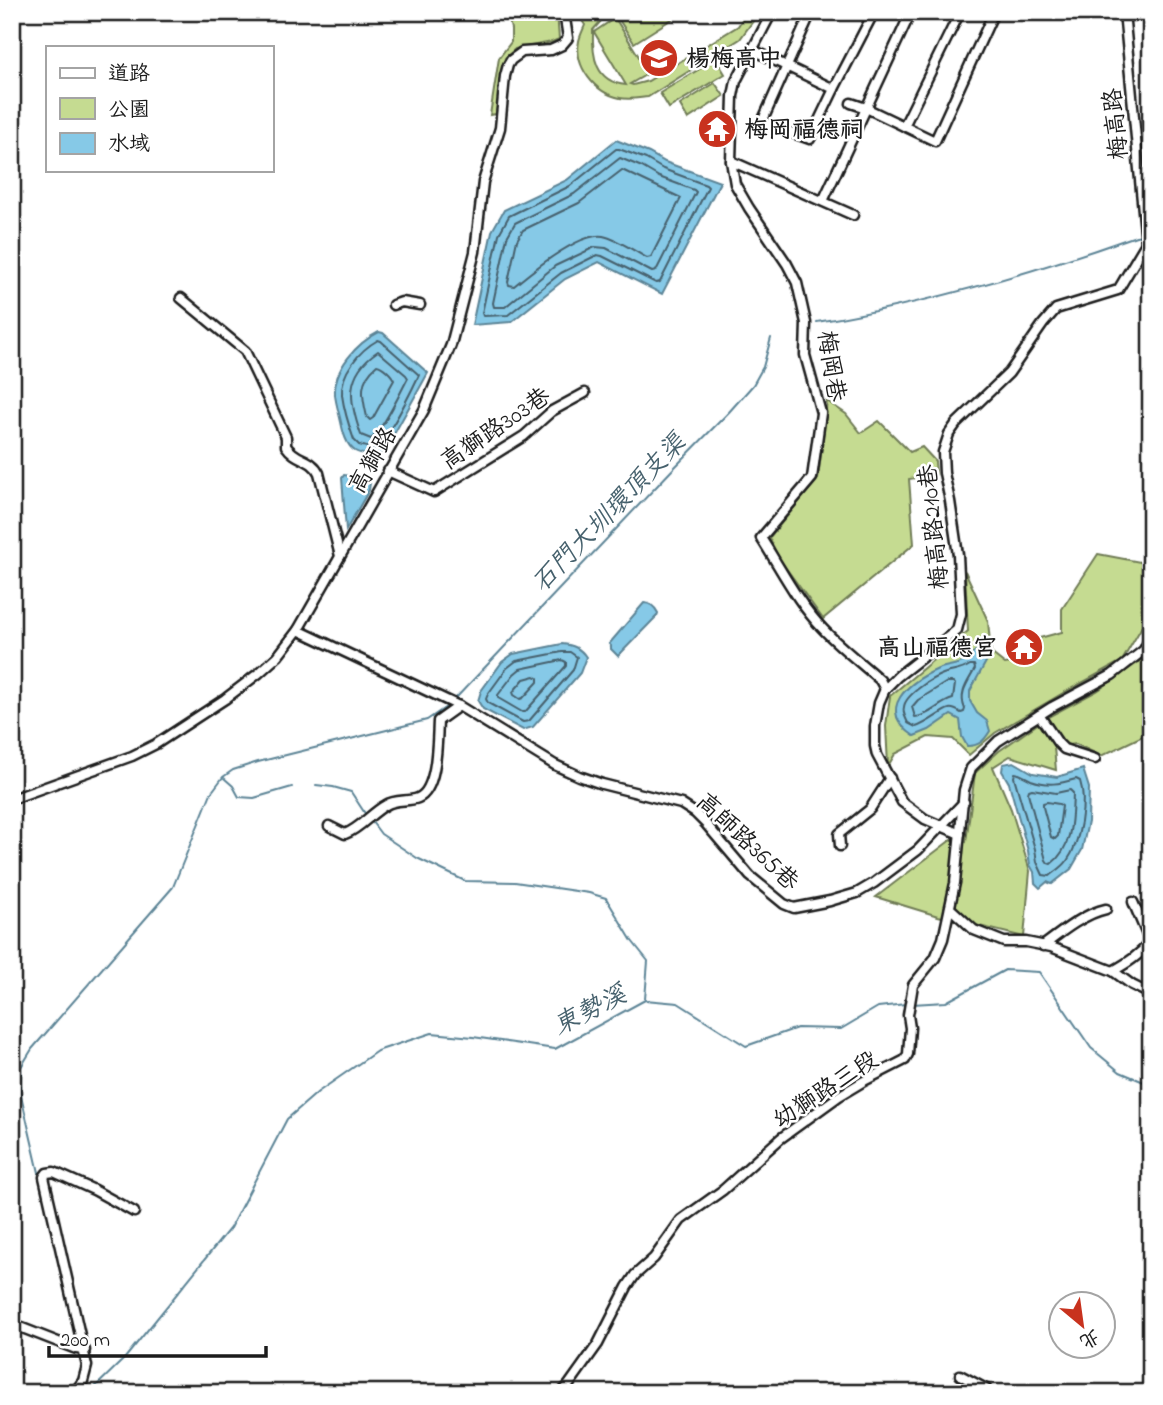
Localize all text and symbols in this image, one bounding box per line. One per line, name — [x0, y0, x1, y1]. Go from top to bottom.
school or university icon: 楊梅高中 — [638, 37, 680, 79]
place label: 楊梅高中 — [686, 43, 782, 78]
legend — [46, 46, 273, 172]
text: 道路 — [108, 60, 150, 90]
street label: 梅高路 — [1096, 86, 1139, 161]
text: 公園 — [108, 96, 150, 126]
temple icon: 梅岡福德祠 — [696, 108, 738, 150]
place label: 梅岡福德祠 — [744, 114, 864, 149]
text: 水域 — [108, 130, 150, 160]
street label: 梅岡巷 — [807, 328, 852, 405]
street label: 高獅路303巷 — [434, 380, 558, 480]
street label: 高獅路 — [341, 421, 407, 501]
water label: 石門大圳環頂支渠 — [524, 425, 697, 602]
street label: 梅高路210巷 — [912, 462, 959, 591]
temple icon: 高山福德宮 — [1003, 626, 1045, 668]
place label: 高山福德宮 — [877, 632, 997, 667]
street label: 高師路365巷 — [687, 786, 806, 900]
water label: 東勢溪 — [547, 976, 636, 1046]
street label: 幼獅路三段 — [767, 1044, 886, 1138]
north arrow — [1048, 1290, 1118, 1360]
scale bar — [49, 1314, 266, 1358]
text: 北 — [1074, 1321, 1104, 1354]
text: 200 m — [60, 1326, 110, 1356]

